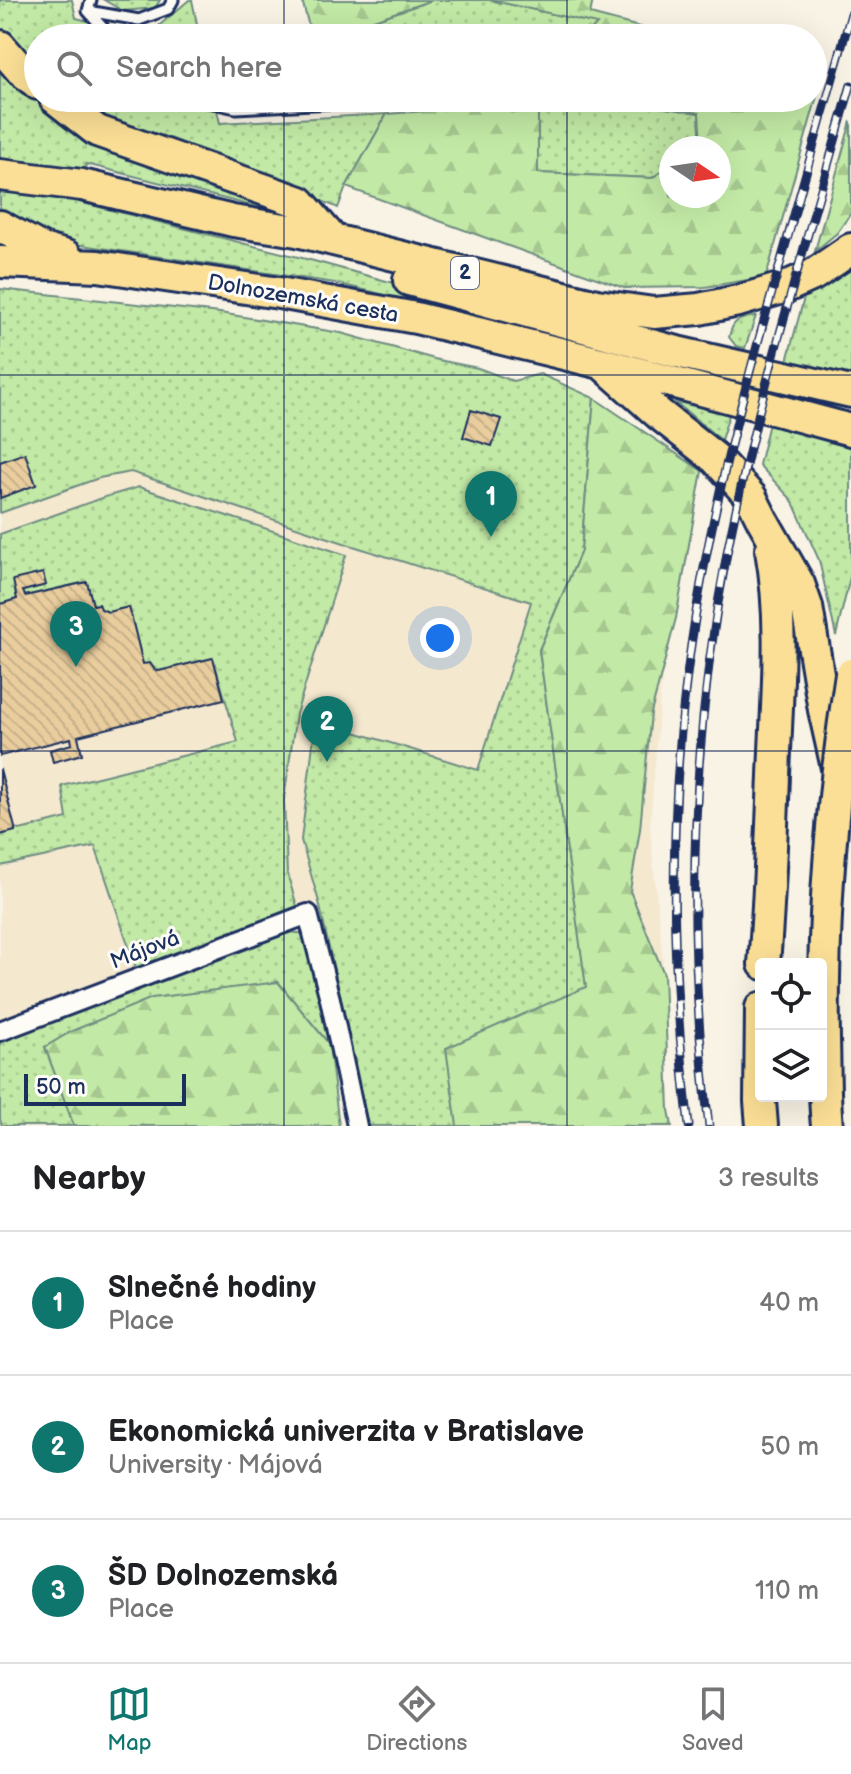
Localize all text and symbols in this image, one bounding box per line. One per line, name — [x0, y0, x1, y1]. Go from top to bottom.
search box — [24, 24, 827, 112]
icon: search — [52, 46, 96, 90]
text: Search here — [116, 50, 282, 86]
north arrow — [659, 136, 731, 208]
road number: 2 — [451, 257, 479, 289]
street label: Dolnozemská cesta — [206, 269, 400, 329]
pin: 1 — [465, 471, 517, 537]
pin: 3 — [50, 601, 102, 667]
your location — [420, 618, 460, 658]
pin: 2 — [301, 696, 353, 762]
street label: Májová — [107, 925, 183, 975]
map controls — [755, 958, 827, 1102]
button: locate — [755, 958, 827, 1030]
button: layers — [755, 1030, 827, 1102]
scale bar — [24, 1070, 186, 1106]
text: 50 m — [36, 1074, 86, 1101]
text: Nearby — [32, 1158, 146, 1199]
text: 3 results — [718, 1163, 819, 1194]
text: Slnečné hodiny — [108, 1270, 316, 1306]
text: 1 — [53, 1288, 63, 1319]
text: 40 m — [759, 1288, 819, 1319]
text: Place — [108, 1306, 174, 1337]
text: Ekonomická univerzita v Bratislave — [108, 1414, 584, 1450]
text: 2 — [50, 1432, 66, 1463]
text: 50 m — [760, 1432, 819, 1463]
text: University · Májová — [108, 1450, 323, 1481]
text: ŠD Dolnozemská — [108, 1558, 338, 1594]
text: 3 — [50, 1576, 66, 1607]
text: 110 m — [755, 1576, 819, 1607]
text: Place — [108, 1594, 174, 1625]
tab: Map — [107, 1682, 152, 1757]
tab: Directions — [366, 1682, 467, 1757]
tab: Saved — [682, 1682, 744, 1757]

